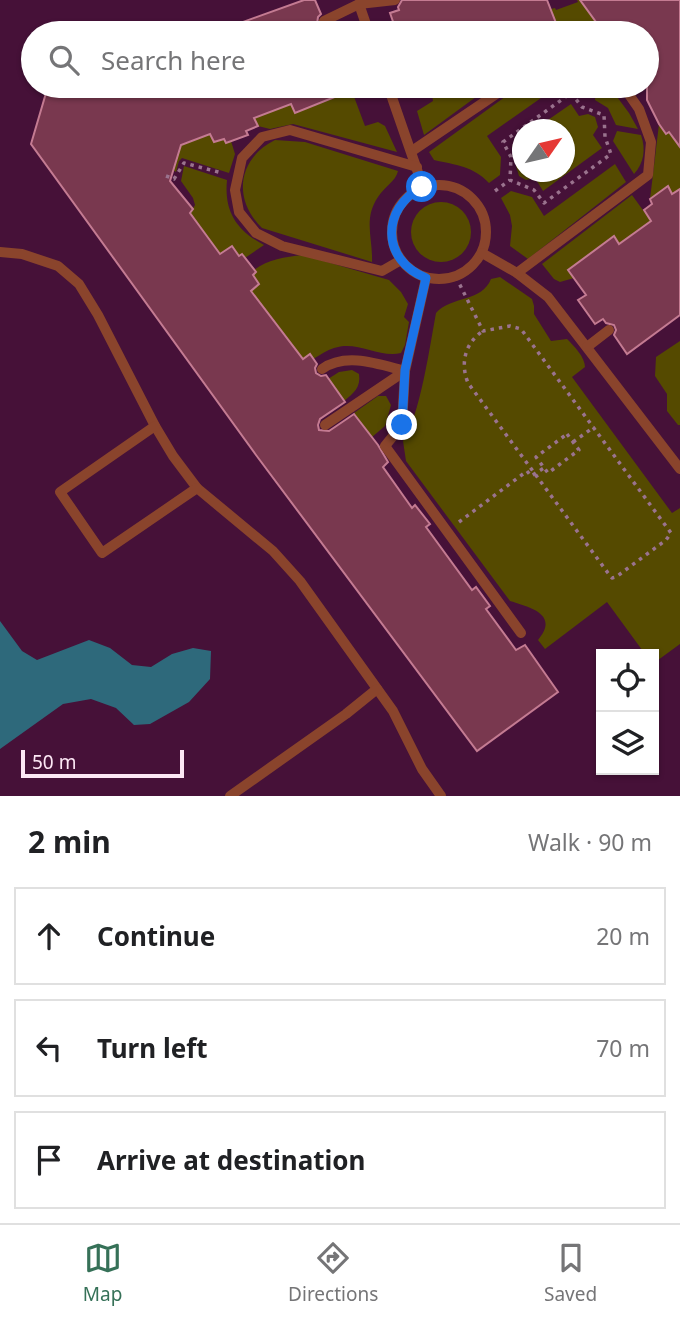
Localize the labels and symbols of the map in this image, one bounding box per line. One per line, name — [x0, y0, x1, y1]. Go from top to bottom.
north arrow — [512, 119, 575, 182]
route start — [406, 171, 437, 202]
route end — [386, 409, 417, 440]
scale bar — [21, 747, 184, 779]

